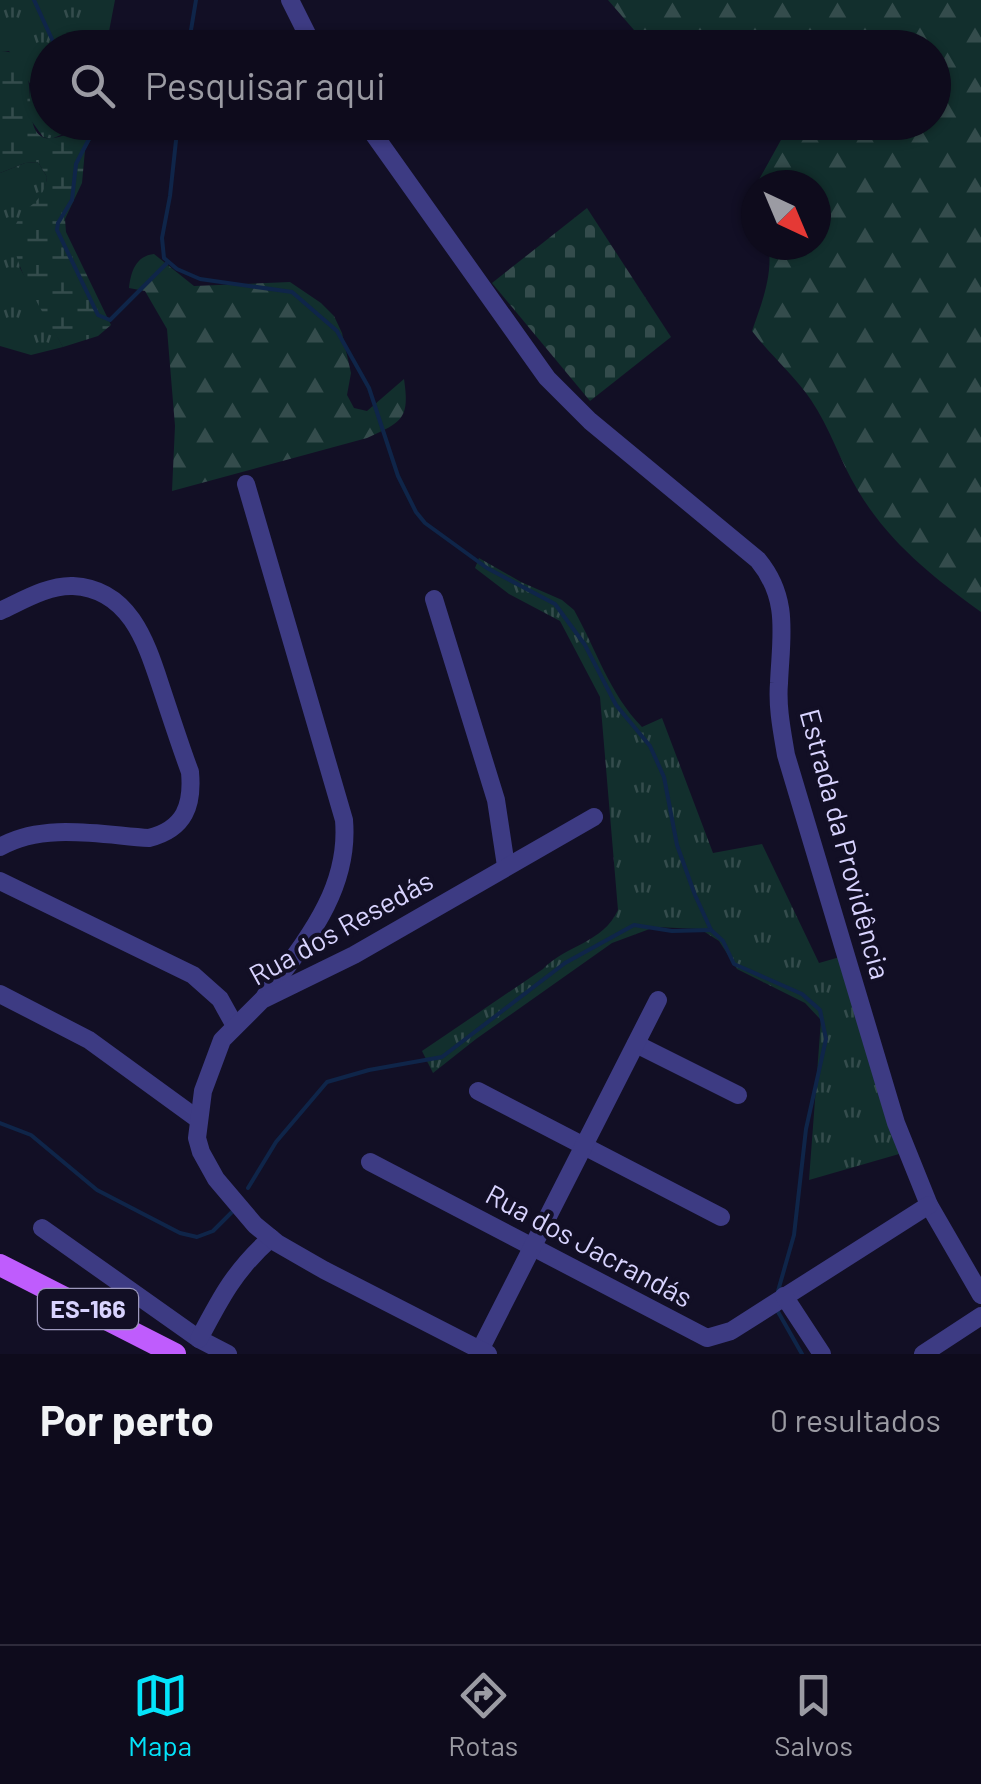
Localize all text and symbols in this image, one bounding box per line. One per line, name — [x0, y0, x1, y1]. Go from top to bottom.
search box — [30, 30, 951, 140]
icon: search — [65, 58, 120, 113]
text: Pesquisar aqui — [145, 62, 386, 108]
north arrow — [741, 170, 831, 260]
street label: Estrada da Providência — [794, 705, 898, 983]
street label: Rua dos Resedás — [243, 863, 438, 992]
street label: Rua dos Jacrandás — [480, 1176, 699, 1314]
road number: ES-166 — [38, 1289, 138, 1329]
text: Por perto — [40, 1394, 214, 1444]
text: 0 resultados — [770, 1400, 941, 1438]
tab: Mapa — [128, 1668, 192, 1762]
tab: Rotas — [448, 1668, 518, 1762]
tab: Salvos — [774, 1668, 853, 1762]

